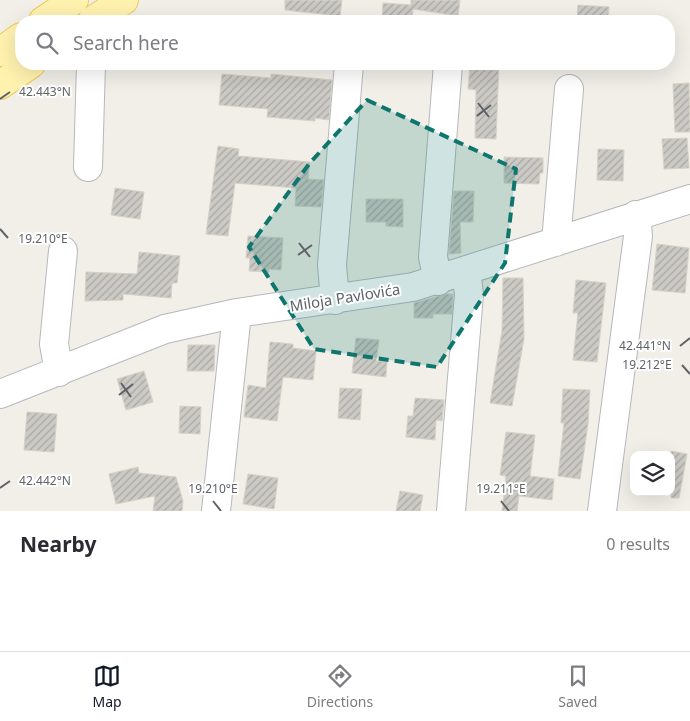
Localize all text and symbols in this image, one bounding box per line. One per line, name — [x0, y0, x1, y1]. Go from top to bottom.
search box — [15, 15, 675, 70]
icon: search — [33, 29, 61, 57]
text: Search here — [73, 30, 179, 56]
text: 42.443°N — [19, 83, 71, 100]
text: 19.210°E — [18, 230, 68, 247]
street label: Miloja Pavlovića — [288, 278, 401, 316]
text: 42.441°N — [619, 337, 671, 354]
text: 19.212°E — [622, 356, 672, 373]
map controls — [630, 451, 675, 496]
button: layers — [630, 451, 675, 496]
text: 42.442°N — [19, 472, 71, 489]
text: 19.210°E — [188, 480, 238, 497]
text: 19.211°E — [476, 480, 526, 497]
text: Nearby — [20, 530, 96, 558]
text: 0 results — [606, 533, 670, 555]
tab: Map — [93, 662, 122, 711]
tab: Directions — [307, 662, 373, 711]
tab: Saved — [558, 662, 597, 711]

